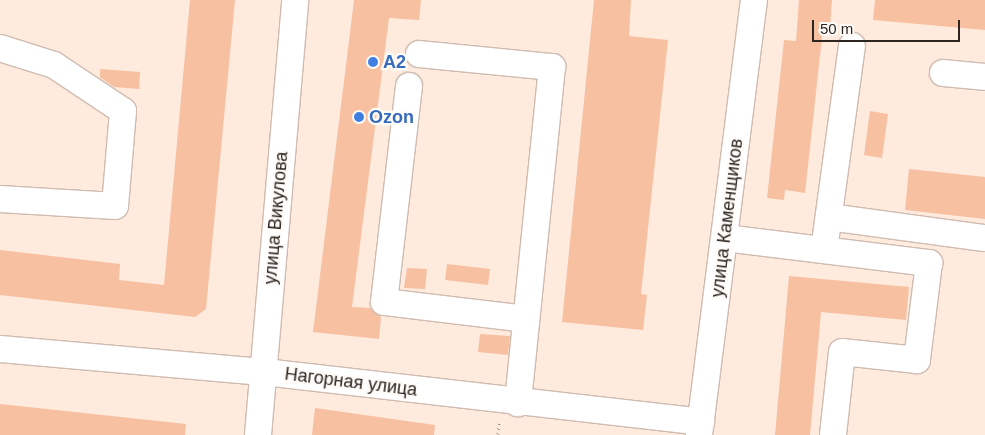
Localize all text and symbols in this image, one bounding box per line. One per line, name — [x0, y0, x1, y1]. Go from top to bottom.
scale bar — [815, 10, 962, 42]
text: 50 m — [820, 20, 853, 37]
place label: А2 — [383, 51, 406, 73]
marker: А2 — [367, 56, 379, 68]
place label: Ozon — [369, 106, 414, 128]
marker: Ozon — [353, 111, 365, 123]
street label: улица Каменщиков — [707, 137, 747, 299]
street label: улица Викулова — [259, 151, 293, 285]
street label: Нагорная улица — [283, 363, 419, 401]

